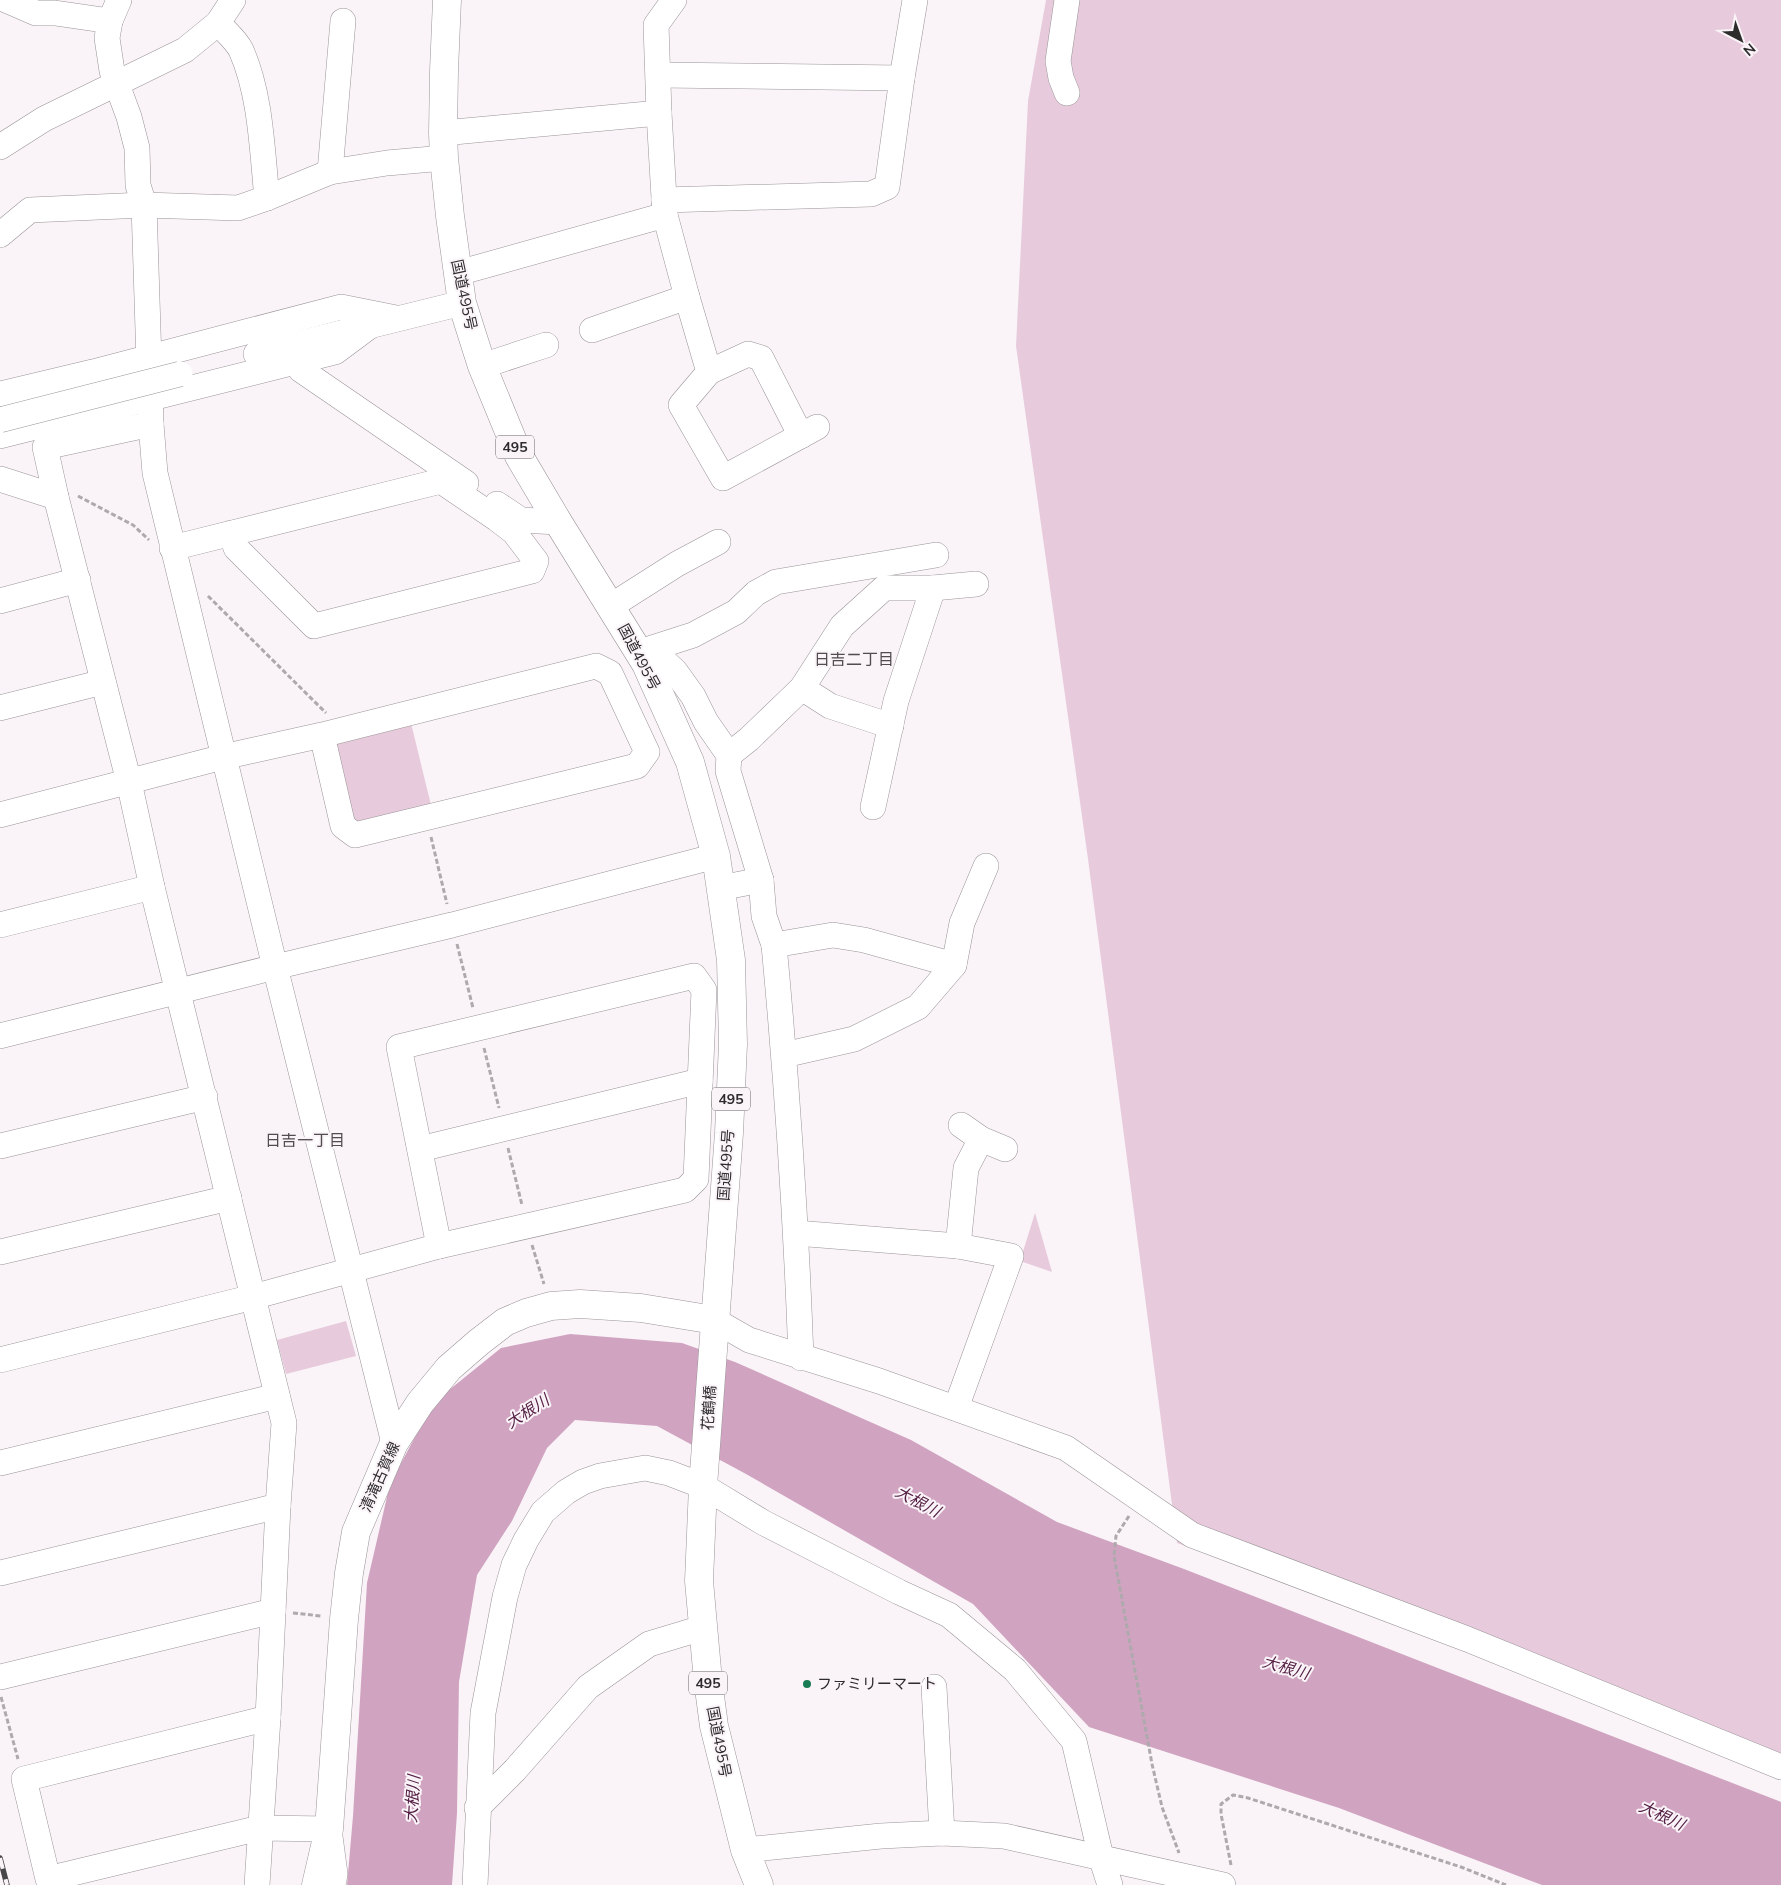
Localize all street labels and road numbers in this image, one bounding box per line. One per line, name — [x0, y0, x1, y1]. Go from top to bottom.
street label: 国道495号 — [448, 258, 481, 332]
road number: 495 — [496, 436, 534, 458]
street label: 国道495号 — [614, 621, 665, 693]
road number: 495 — [712, 1088, 750, 1110]
street label: 国道495号 — [714, 1128, 737, 1202]
street label: 花鶴橋 — [697, 1385, 720, 1431]
street label: 清滝古賀線 — [356, 1439, 403, 1515]
road number: 495 — [689, 1672, 727, 1695]
street label: 国道495号 — [703, 1705, 736, 1779]

